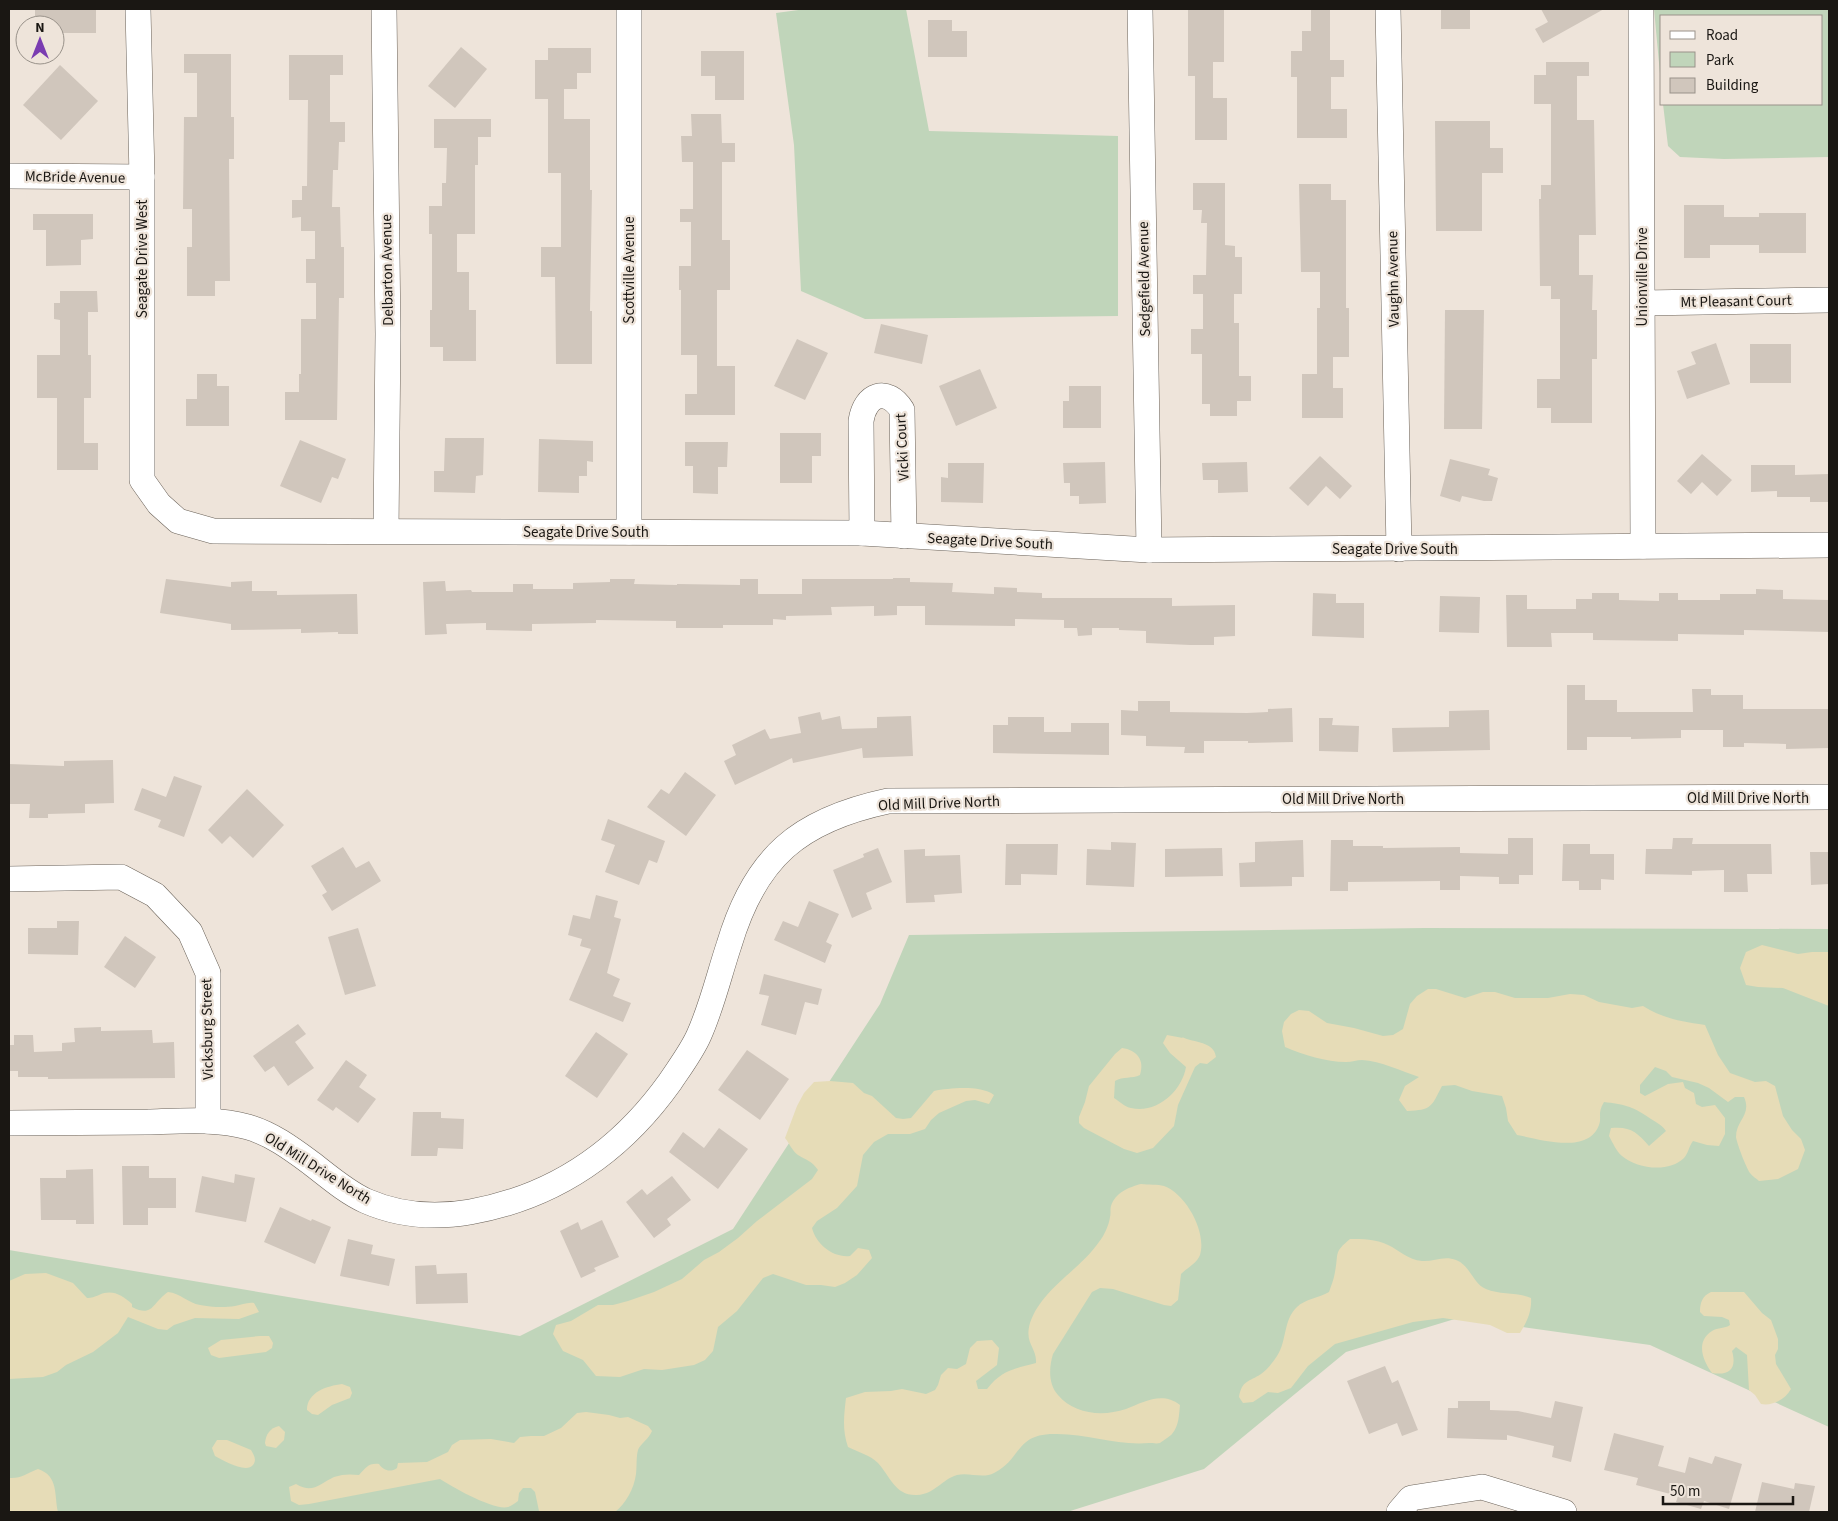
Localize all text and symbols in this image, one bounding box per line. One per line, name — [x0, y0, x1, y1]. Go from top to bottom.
north arrow — [15, 15, 65, 65]
legend — [1660, 15, 1823, 105]
text: N — [35, 18, 45, 38]
text: Road — [1706, 25, 1738, 46]
text: Park — [1706, 50, 1735, 71]
text: Building — [1706, 75, 1759, 96]
street label: McBride Avenue — [25, 166, 125, 189]
street label: Seagate Drive West — [132, 200, 153, 318]
street label: Delbarton Avenue — [376, 214, 399, 326]
street label: Scottville Avenue — [619, 216, 640, 324]
street label: Sedgefield Avenue — [1133, 221, 1156, 337]
street label: Unionville Drive — [1632, 227, 1653, 327]
street label: Vaughn Avenue — [1382, 231, 1405, 327]
street label: Mt Pleasant Court — [1680, 290, 1792, 313]
street label: Vicki Court — [890, 413, 915, 481]
street label: Seagate Drive South — [523, 522, 649, 543]
street label: Seagate Drive South — [927, 528, 1053, 555]
street label: Seagate Drive South — [1332, 539, 1458, 560]
street label: Old Mill Drive North — [1687, 788, 1809, 809]
street label: Old Mill Drive North — [1282, 789, 1404, 810]
street label: Old Mill Drive North — [878, 791, 1000, 816]
street label: Vicksburg Street — [196, 978, 219, 1080]
street label: Old Mill Drive North — [260, 1127, 375, 1210]
scale bar — [1663, 1474, 1793, 1506]
text: 50 m — [1670, 1481, 1700, 1502]

